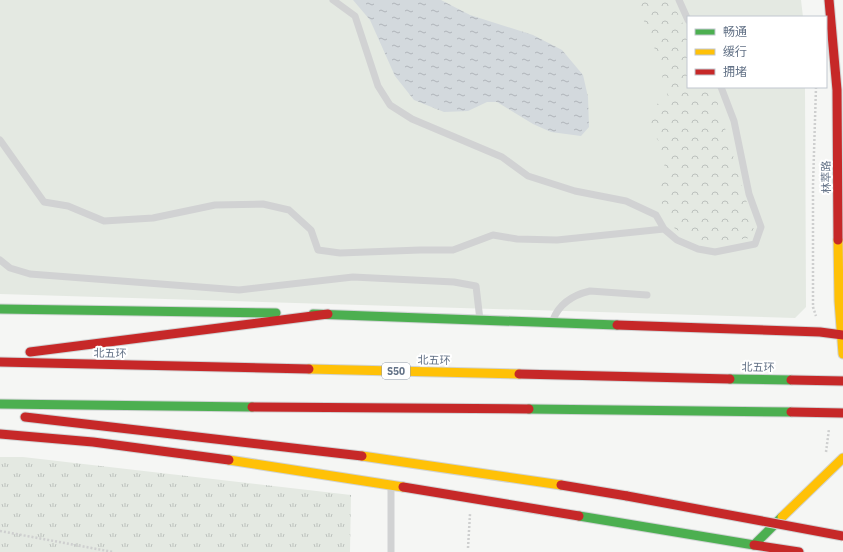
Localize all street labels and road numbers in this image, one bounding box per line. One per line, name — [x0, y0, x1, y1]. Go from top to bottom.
street label: 林萃路 — [819, 160, 833, 194]
street label: 北五环 — [93, 346, 127, 360]
street label: 北五环 — [417, 353, 451, 367]
street label: 北五环 — [741, 360, 775, 374]
road number: S50 — [382, 363, 410, 379]

